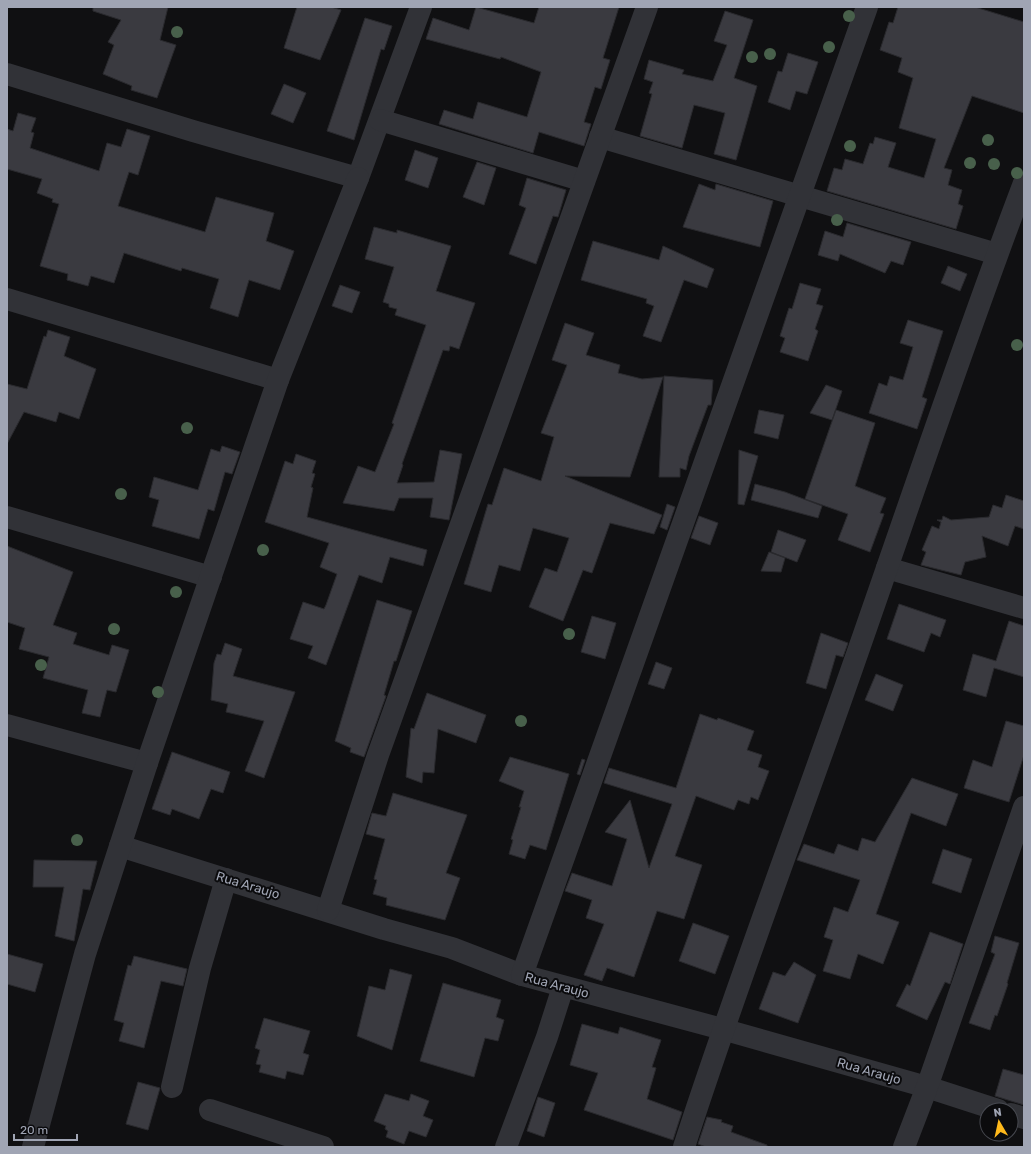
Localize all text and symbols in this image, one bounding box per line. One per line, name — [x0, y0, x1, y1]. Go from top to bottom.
street label: Rua Araujo — [214, 868, 282, 902]
street label: Rua Araujo — [523, 969, 591, 1001]
street label: Rua Araujo — [835, 1055, 903, 1087]
north arrow — [979, 1102, 1019, 1142]
text: N — [993, 1106, 1003, 1120]
scale bar — [14, 1116, 77, 1142]
text: 20 m — [20, 1123, 48, 1137]

